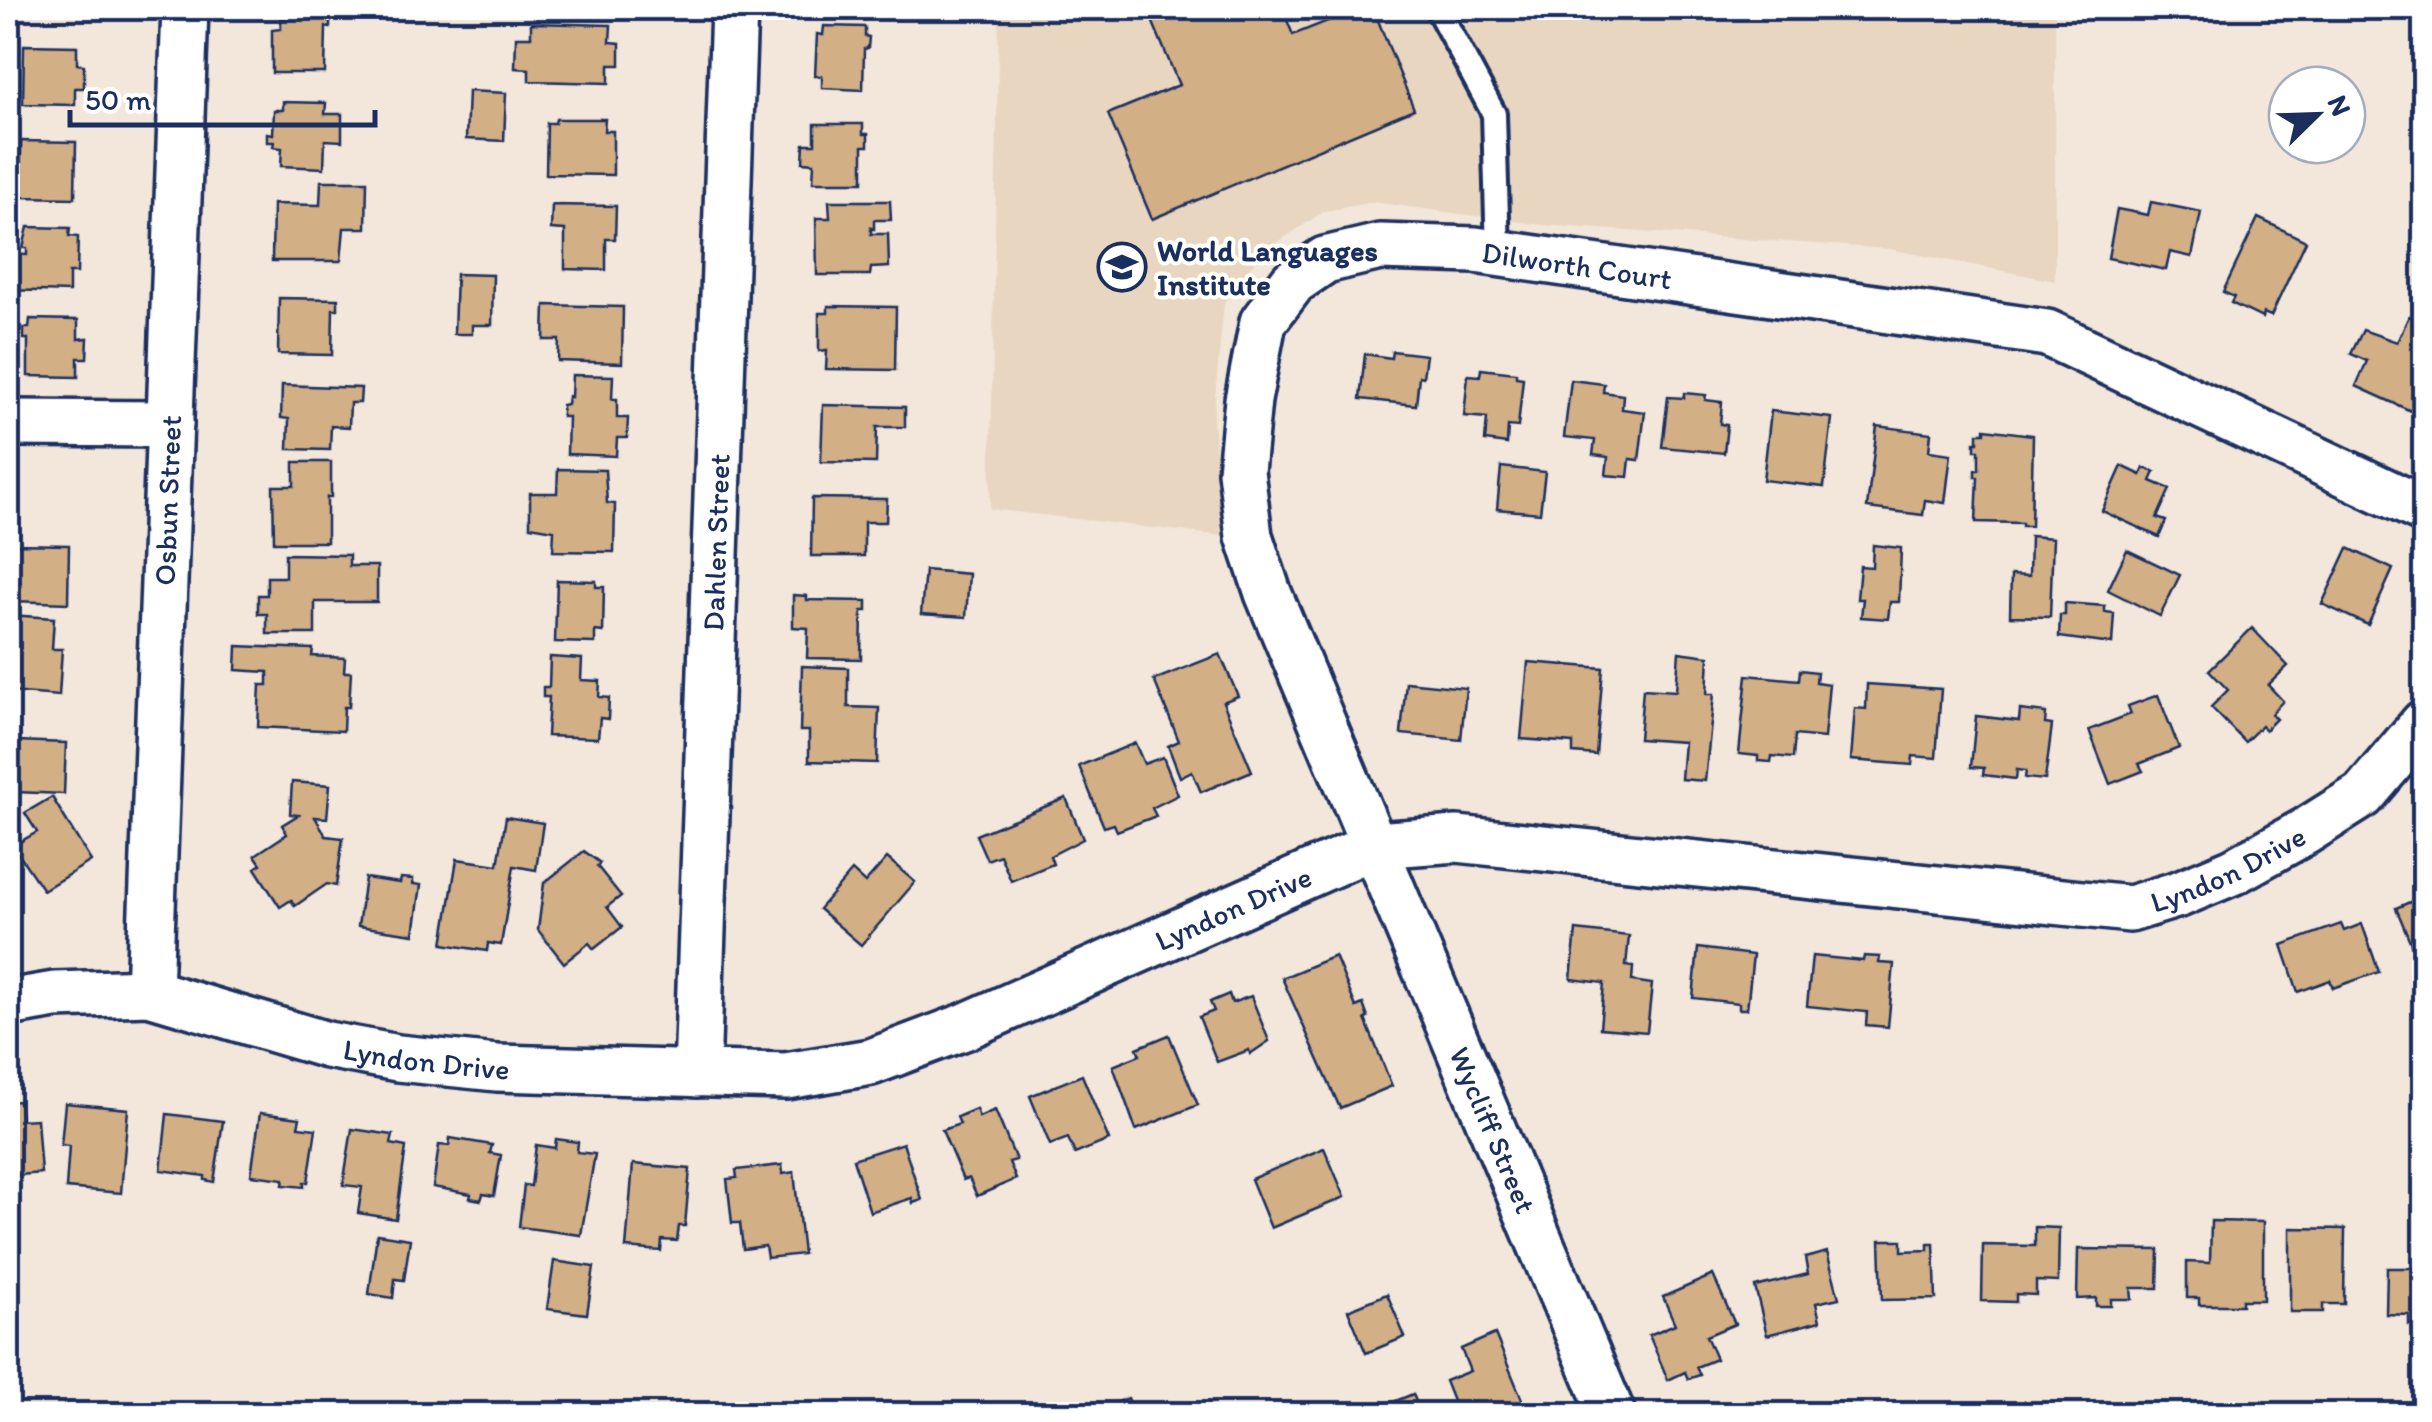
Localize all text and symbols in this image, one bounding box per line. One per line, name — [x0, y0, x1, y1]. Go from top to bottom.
scale bar — [70, 65, 375, 127]
north arrow — [2267, 65, 2367, 165]
text: 50 m — [85, 81, 151, 118]
text: N — [2321, 90, 2359, 121]
place label: World Languages Institute — [1157, 232, 1378, 303]
street label: Dilworth Court — [1480, 233, 1674, 297]
school or university icon: World Languages Institute — [1096, 241, 1148, 293]
street label: Osbun Street — [145, 414, 189, 586]
street label: Dahlen Street — [694, 453, 737, 632]
street label: Lyndon Drive — [2146, 817, 2312, 920]
street label: Lyndon Drive — [1149, 857, 1317, 959]
street label: Lyndon Drive — [340, 1030, 510, 1087]
street label: Wycliff Street — [1441, 1041, 1545, 1219]

